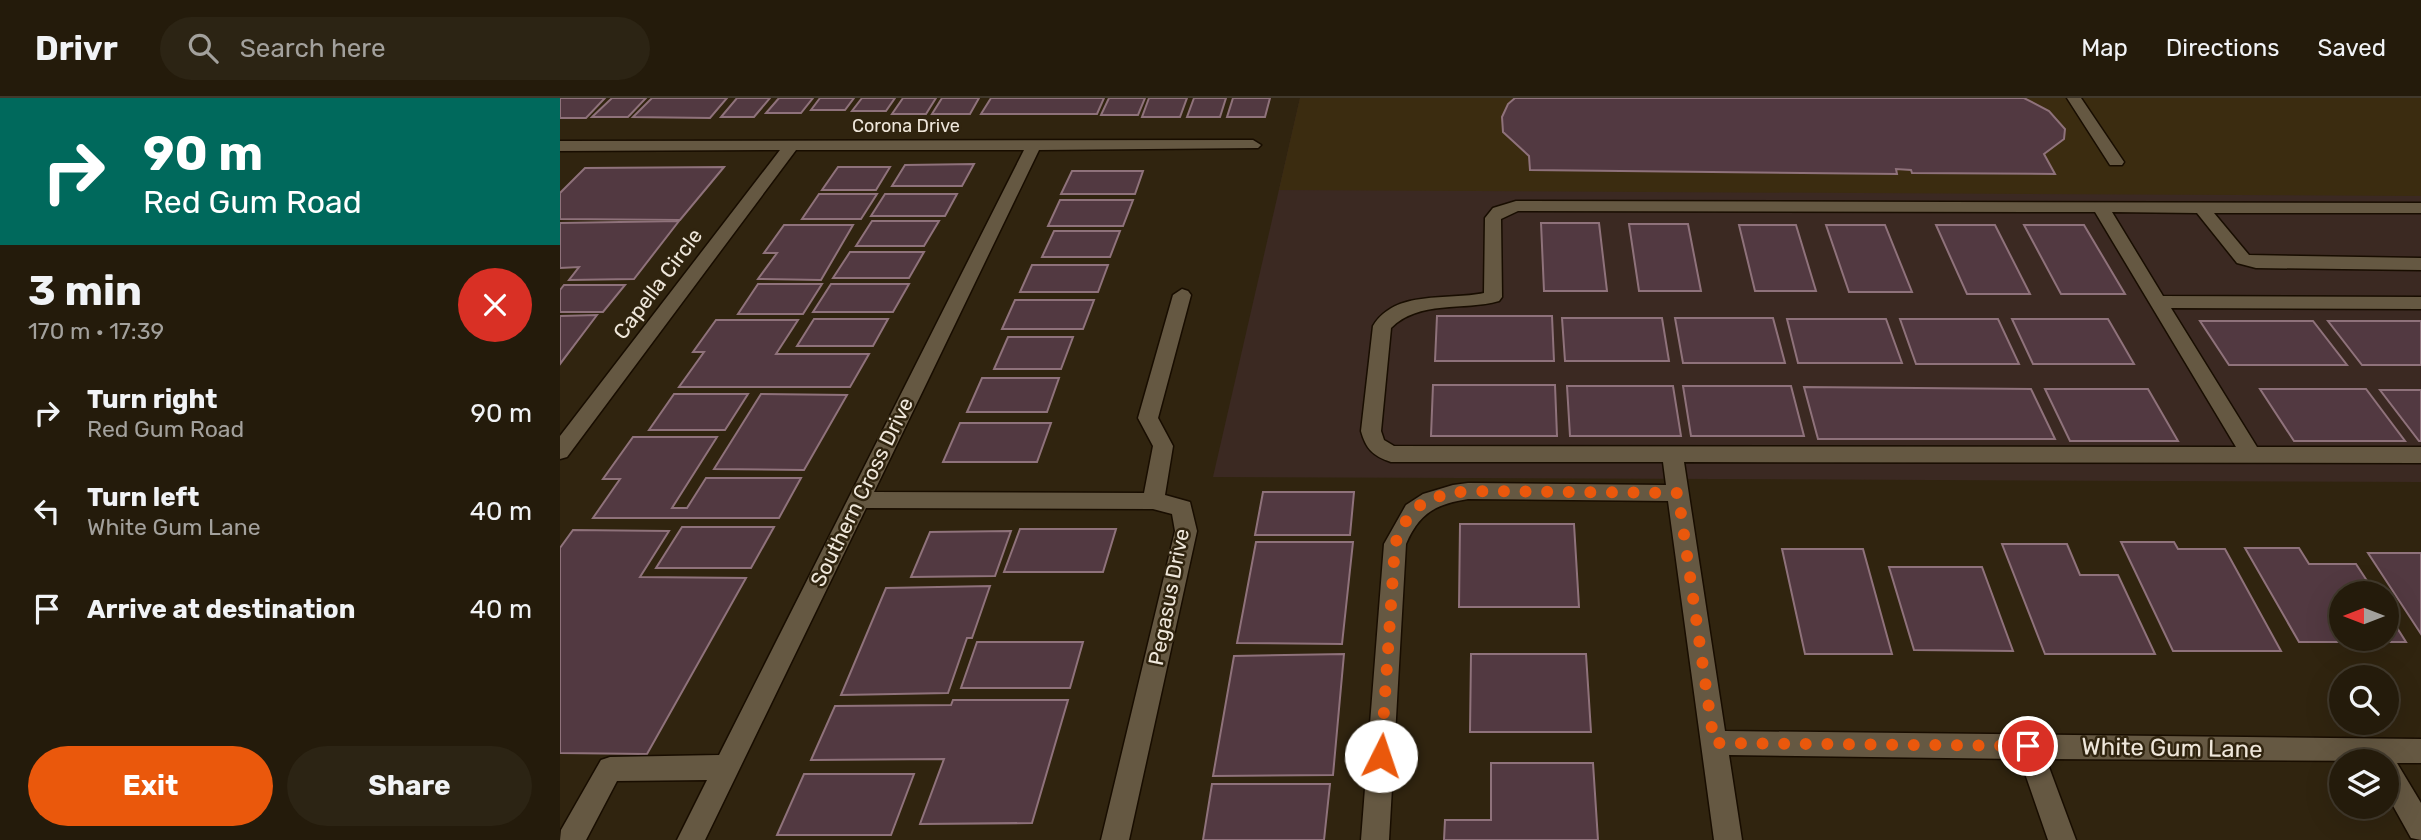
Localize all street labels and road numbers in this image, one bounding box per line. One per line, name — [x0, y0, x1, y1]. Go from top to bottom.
street label: Corona Drive — [852, 115, 960, 137]
street label: Capella Circle — [608, 223, 707, 344]
street label: Southern Cross Drive — [805, 393, 918, 590]
street label: Pegasus Drive — [1143, 526, 1194, 668]
street label: White Gum Lane — [2081, 732, 2263, 764]

